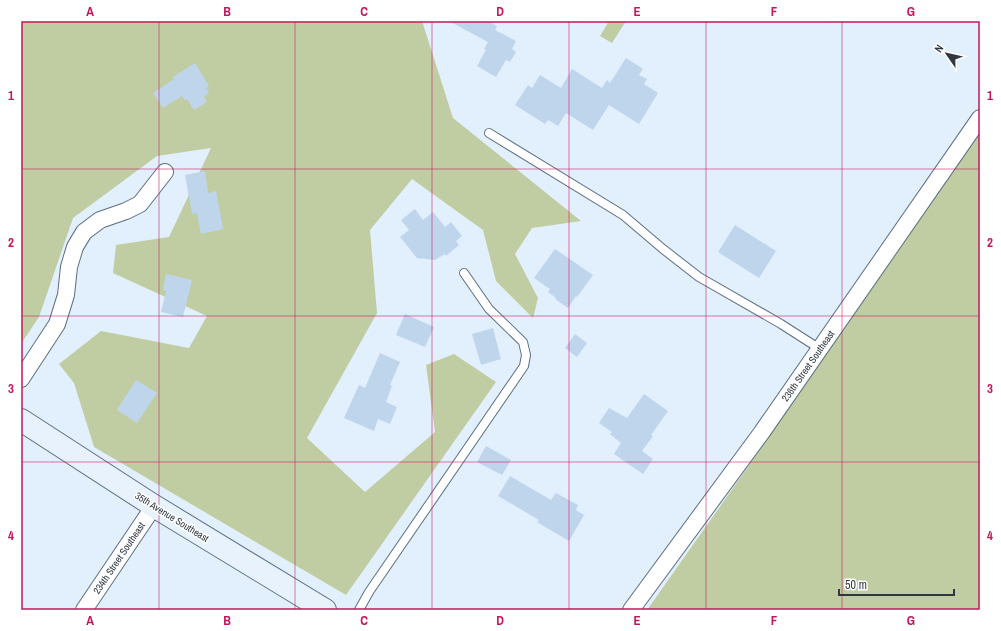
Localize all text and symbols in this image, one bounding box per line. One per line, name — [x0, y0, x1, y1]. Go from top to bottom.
text: A — [86, 3, 94, 20]
text: B — [223, 3, 231, 20]
text: C — [360, 3, 368, 20]
text: D — [496, 3, 504, 20]
text: E — [633, 3, 641, 20]
text: F — [771, 3, 778, 20]
text: G — [907, 3, 915, 20]
north arrow — [927, 34, 967, 74]
text: N — [931, 42, 946, 55]
text: 1 — [8, 87, 14, 104]
text: 1 — [987, 87, 993, 104]
text: 2 — [8, 234, 14, 251]
text: 2 — [987, 234, 993, 251]
street label: 236th Street Southeast — [779, 327, 838, 404]
text: 3 — [8, 380, 14, 397]
text: 3 — [987, 380, 993, 397]
street label: 35th Avenue Southeast — [133, 489, 212, 545]
street label: 234th Street Southeast — [90, 519, 148, 596]
text: 4 — [8, 527, 14, 544]
text: 4 — [987, 527, 993, 544]
scale bar — [839, 571, 954, 597]
text: 50 m — [845, 577, 867, 593]
text: A — [86, 612, 94, 629]
text: B — [223, 612, 231, 629]
text: C — [360, 612, 368, 629]
text: D — [496, 612, 504, 629]
text: E — [633, 612, 641, 629]
text: F — [771, 612, 778, 629]
text: G — [907, 612, 915, 629]

